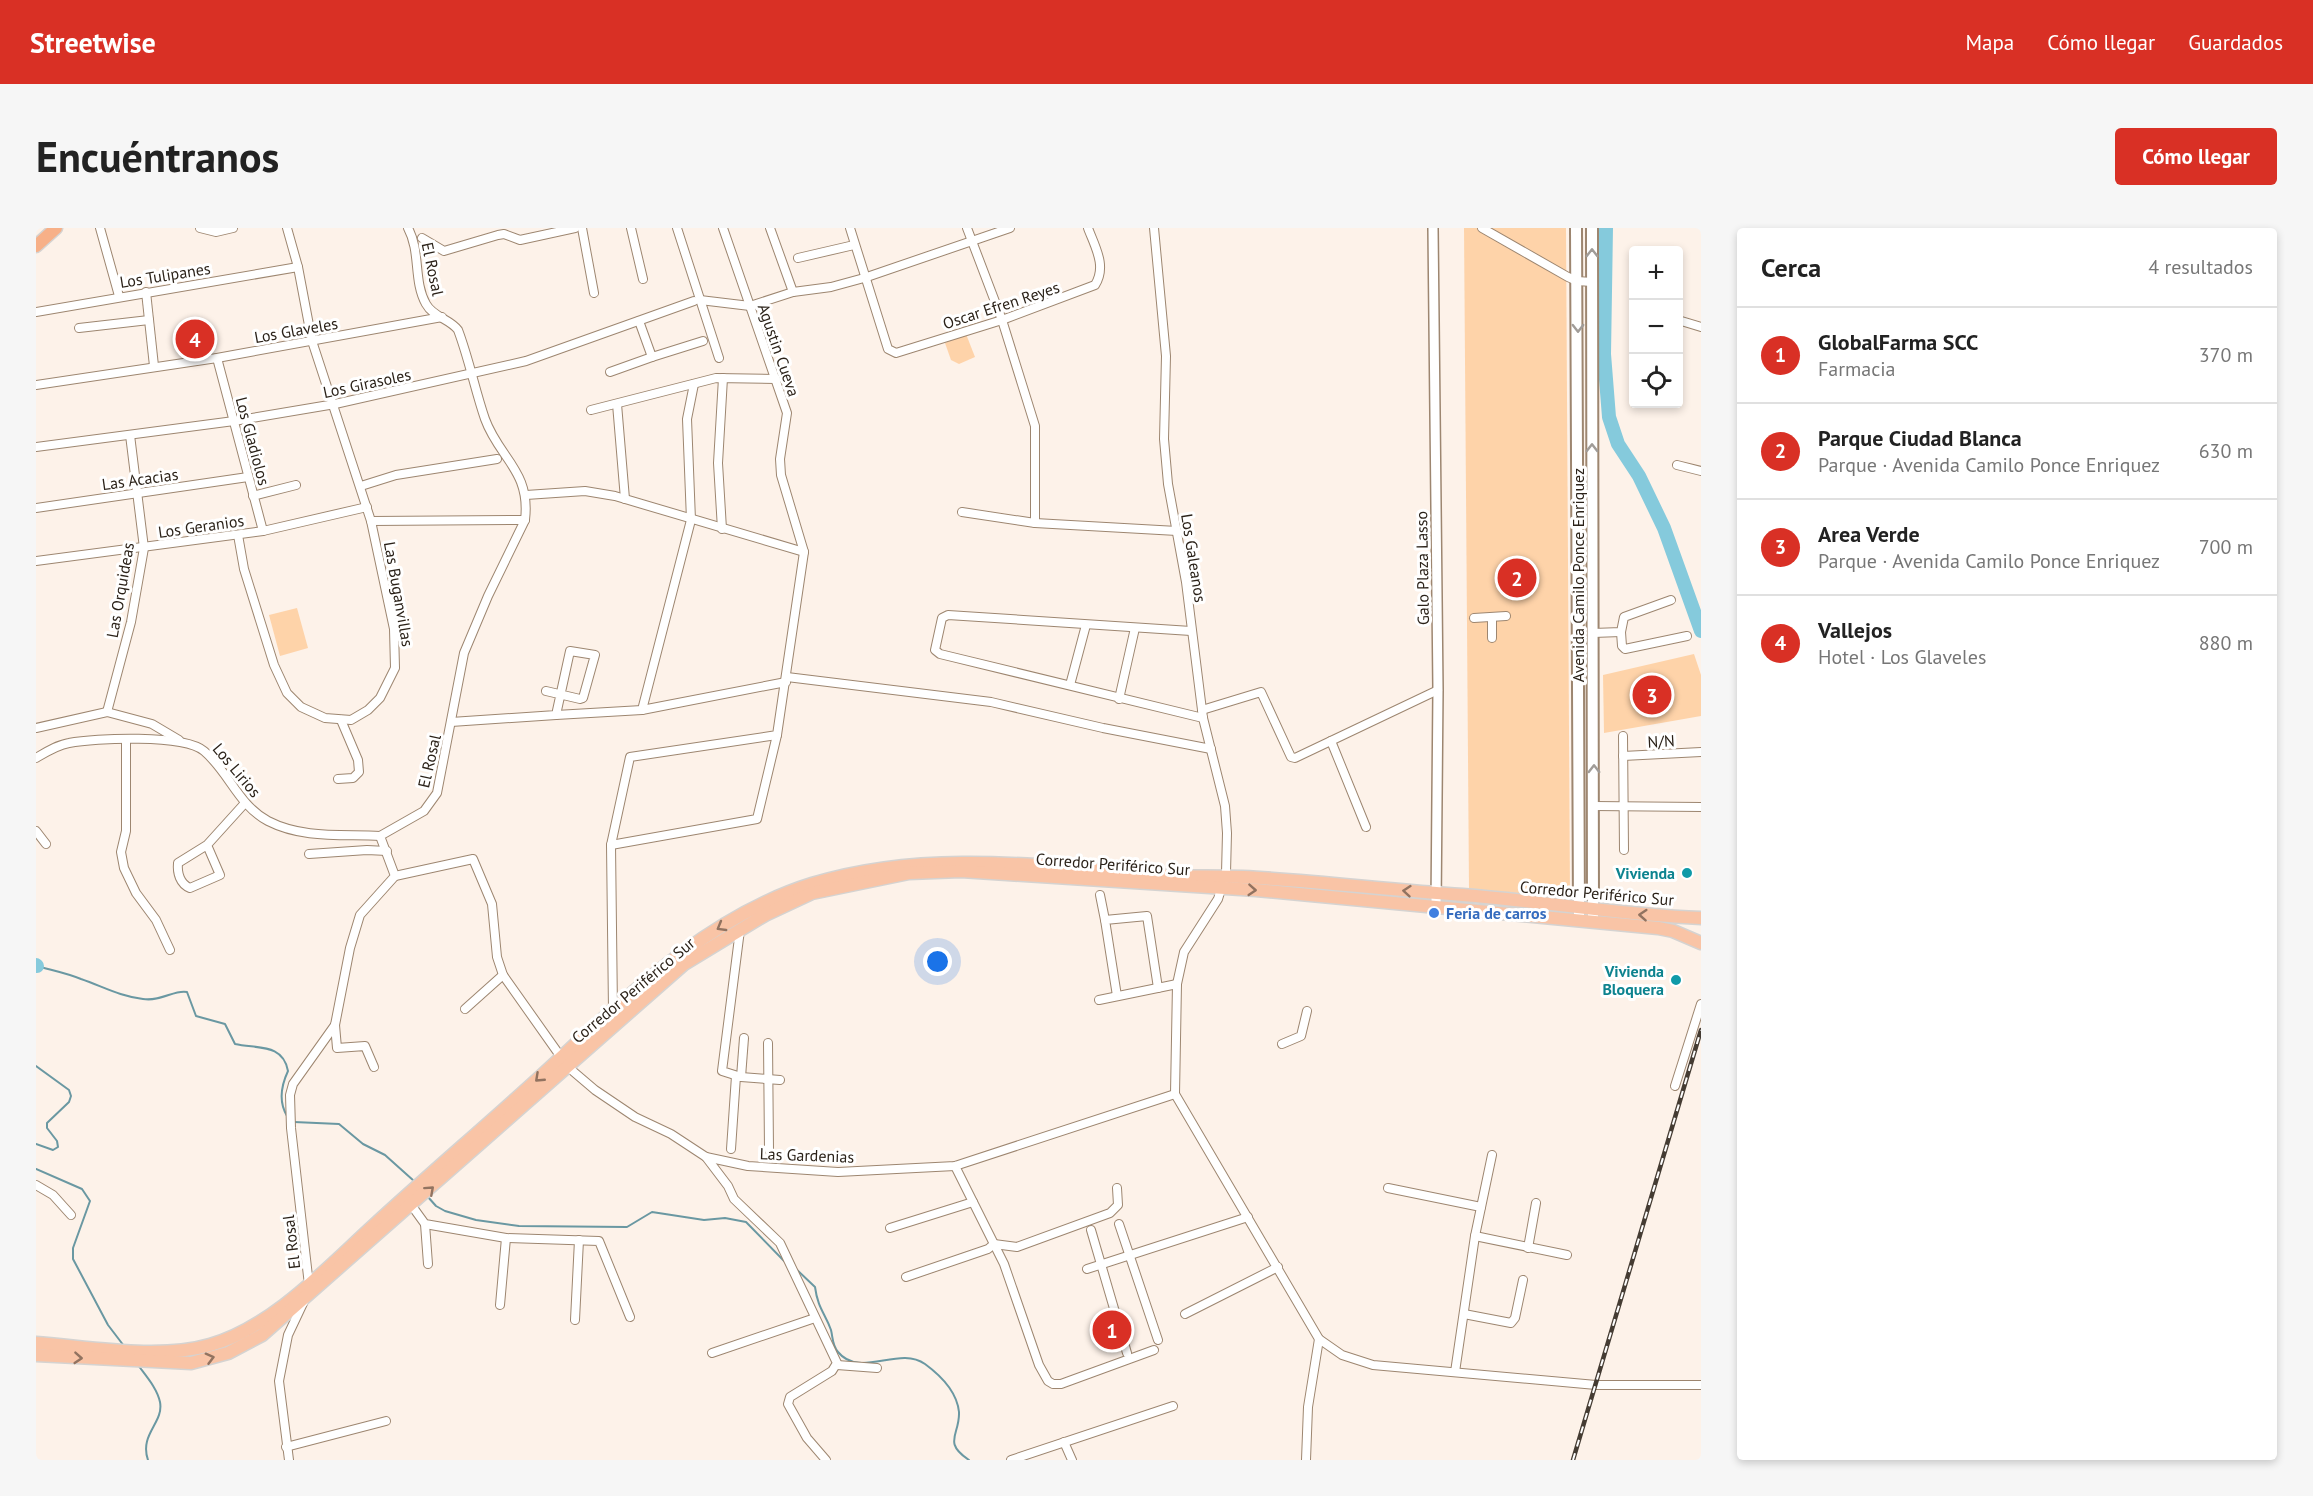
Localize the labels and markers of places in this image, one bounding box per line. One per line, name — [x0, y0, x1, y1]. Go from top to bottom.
pin: 4 — [176, 316, 214, 362]
pin: 2 — [1498, 556, 1536, 600]
pin: 3 — [1632, 672, 1672, 718]
place label: Vivienda — [1615, 863, 1675, 883]
marker: Vivienda — [1680, 866, 1694, 880]
place label: Feria de carros — [1446, 903, 1547, 923]
marker: Feria de carros — [1427, 906, 1441, 920]
place label: Vivienda Bloquera — [1602, 961, 1664, 999]
marker: Vivienda Bloquera — [1669, 973, 1683, 987]
pin: 1 — [1092, 1308, 1132, 1352]

